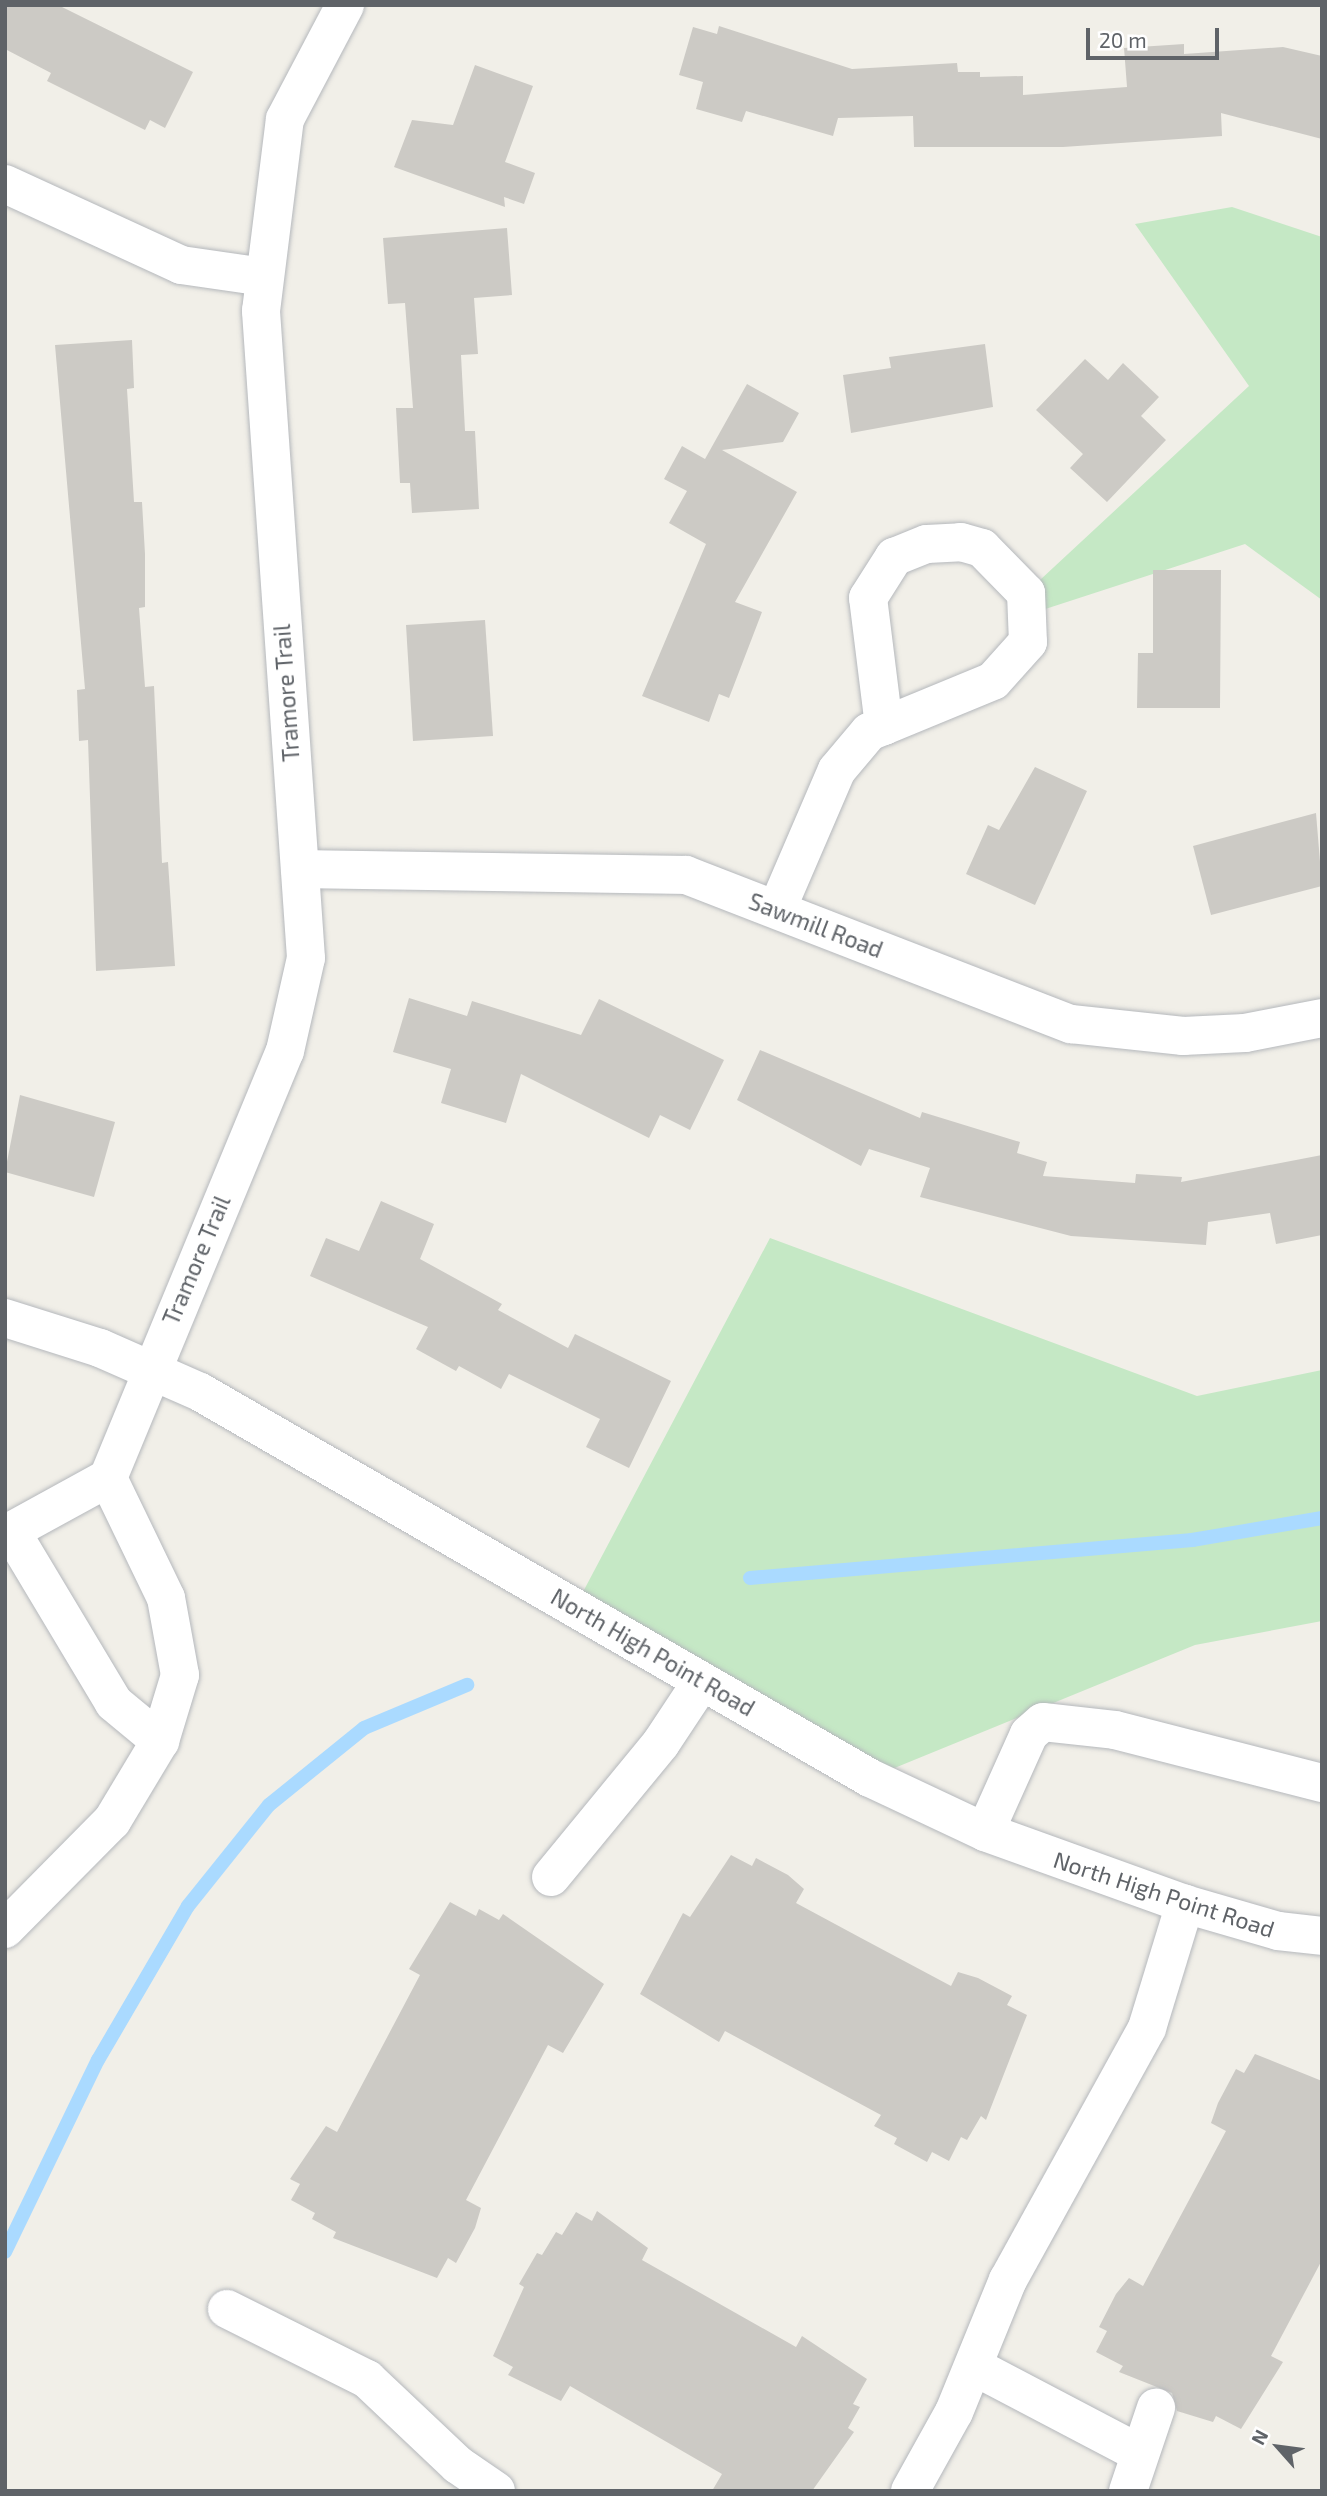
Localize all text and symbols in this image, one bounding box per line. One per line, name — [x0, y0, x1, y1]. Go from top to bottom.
scale bar — [1089, 14, 1222, 58]
text: 20 m — [1099, 27, 1147, 52]
street label: Tramore Trail — [267, 623, 305, 763]
street label: Sawmill Road — [745, 887, 887, 963]
street label: Tramore Trail — [156, 1191, 236, 1329]
street label: North High Point Road — [546, 1582, 760, 1722]
street label: North High Point Road — [1050, 1845, 1278, 1943]
north arrow — [1243, 2412, 1313, 2482]
text: N — [1246, 2425, 1272, 2448]

